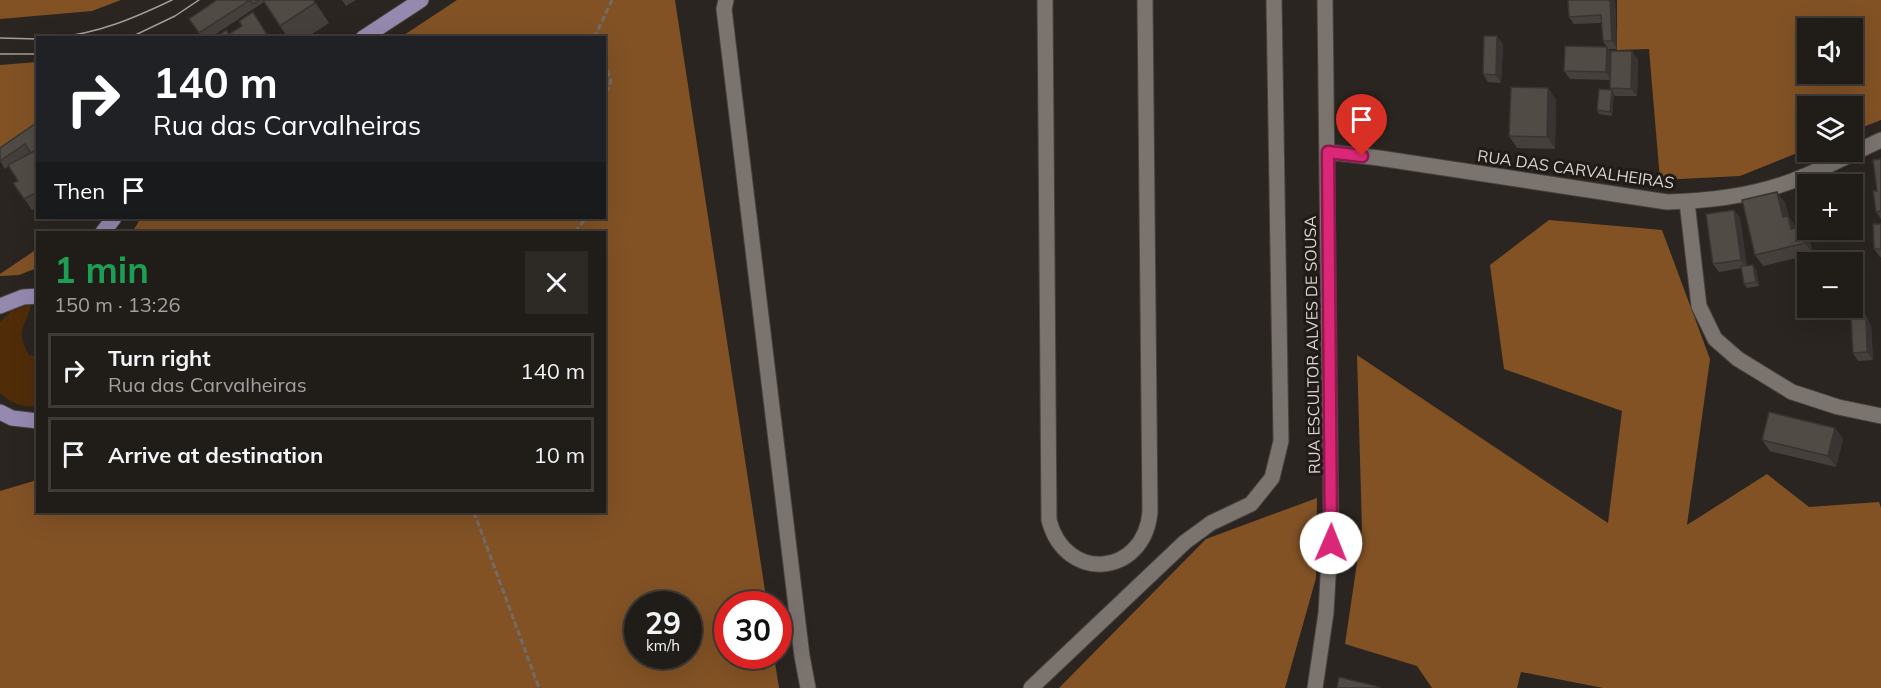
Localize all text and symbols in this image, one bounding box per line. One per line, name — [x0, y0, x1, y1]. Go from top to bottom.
map controls — [1797, 18, 1863, 318]
button: sound — [1797, 18, 1863, 84]
text: 140 m — [153, 56, 278, 109]
icon: right — [54, 60, 132, 138]
pin — [1336, 94, 1387, 156]
button: layers — [1797, 96, 1863, 162]
icon: arrive — [1345, 103, 1378, 136]
text: Rua das Carvalheiras — [153, 108, 421, 142]
street label: RUA DAS CARVALHEIRAS — [1476, 145, 1676, 193]
icon: arrive — [117, 174, 150, 207]
button: + — [1797, 174, 1863, 240]
text: Then — [54, 177, 105, 205]
street label: RUA ESCULTOR ALVES DE SOUSA — [1300, 215, 1324, 474]
text: 1 min — [54, 247, 149, 292]
button: close — [525, 251, 588, 314]
button: − — [1797, 252, 1863, 318]
text: 150 m · 13:26 — [54, 292, 180, 317]
text: Turn right — [108, 344, 211, 372]
icon: right — [57, 354, 90, 387]
text: 140 m — [520, 357, 585, 385]
text: Rua das Carvalheiras — [108, 372, 307, 397]
icon: arrive — [57, 438, 90, 471]
text: Arrive at destination — [108, 441, 323, 469]
text: 10 m — [534, 441, 585, 469]
position arrow — [1299, 511, 1363, 575]
speed limit sign: 30 — [714, 591, 792, 669]
text: 29 — [645, 604, 681, 642]
text: km/h — [646, 636, 680, 655]

